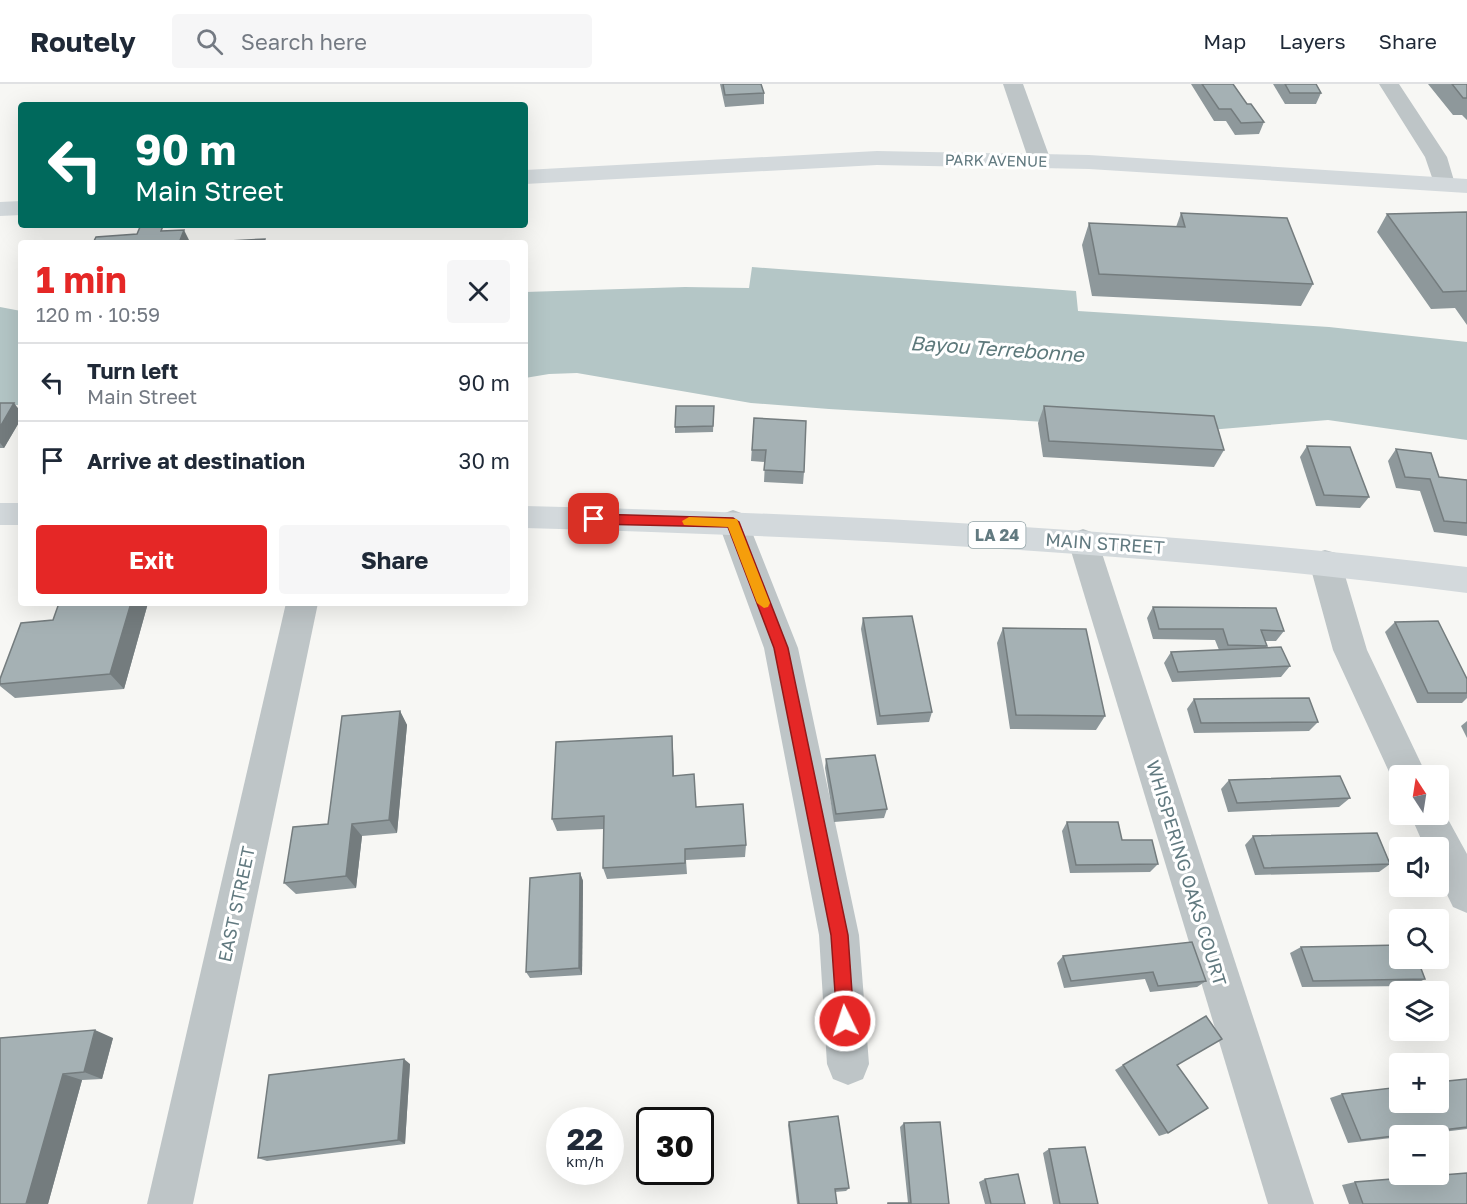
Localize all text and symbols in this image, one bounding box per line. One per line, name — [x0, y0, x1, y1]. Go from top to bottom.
search box — [172, 14, 592, 68]
text: Routely — [30, 25, 136, 58]
icon: search — [193, 25, 226, 58]
text: Search here — [241, 28, 367, 55]
text: Map — [1203, 28, 1246, 54]
text: Layers — [1279, 28, 1346, 54]
text: Share — [1379, 28, 1437, 54]
text: 90 m — [135, 124, 236, 174]
icon: left — [36, 126, 114, 204]
street label: PARK AVENUE — [945, 150, 1047, 170]
text: Main Street — [135, 175, 284, 207]
text: 1 min — [36, 258, 127, 301]
button: close — [447, 260, 510, 323]
text: 120 m · 10:59 — [36, 302, 160, 326]
water label: Bayou Terrebonne — [909, 330, 1086, 367]
text: Turn left — [87, 357, 178, 384]
icon: left — [36, 366, 69, 399]
text: 90 m — [458, 369, 510, 396]
text: Main Street — [87, 384, 197, 408]
icon: arrive — [36, 444, 69, 477]
text: Arrive at destination — [87, 447, 305, 474]
text: 30 m — [459, 447, 510, 474]
pin — [568, 493, 619, 544]
icon: arrive — [577, 502, 610, 535]
road number: LA 24 — [968, 522, 1026, 548]
button: Exit — [36, 525, 267, 594]
button: Share — [279, 525, 510, 594]
street label: MAIN STREET — [1045, 528, 1165, 558]
street label: WHISPERING OAKS COURT — [1142, 758, 1232, 988]
north arrow — [1389, 765, 1449, 825]
map controls — [1389, 765, 1449, 1185]
button: sound — [1389, 837, 1449, 897]
street label: EAST STREET — [213, 844, 259, 964]
button: search — [1389, 909, 1449, 969]
button: layers — [1389, 981, 1449, 1041]
position arrow — [813, 989, 877, 1053]
button: + — [1389, 1053, 1449, 1113]
speed limit sign: 30 — [636, 1107, 714, 1185]
text: 22 — [567, 1121, 603, 1157]
button: − — [1389, 1125, 1449, 1185]
text: km/h — [566, 1152, 604, 1170]

